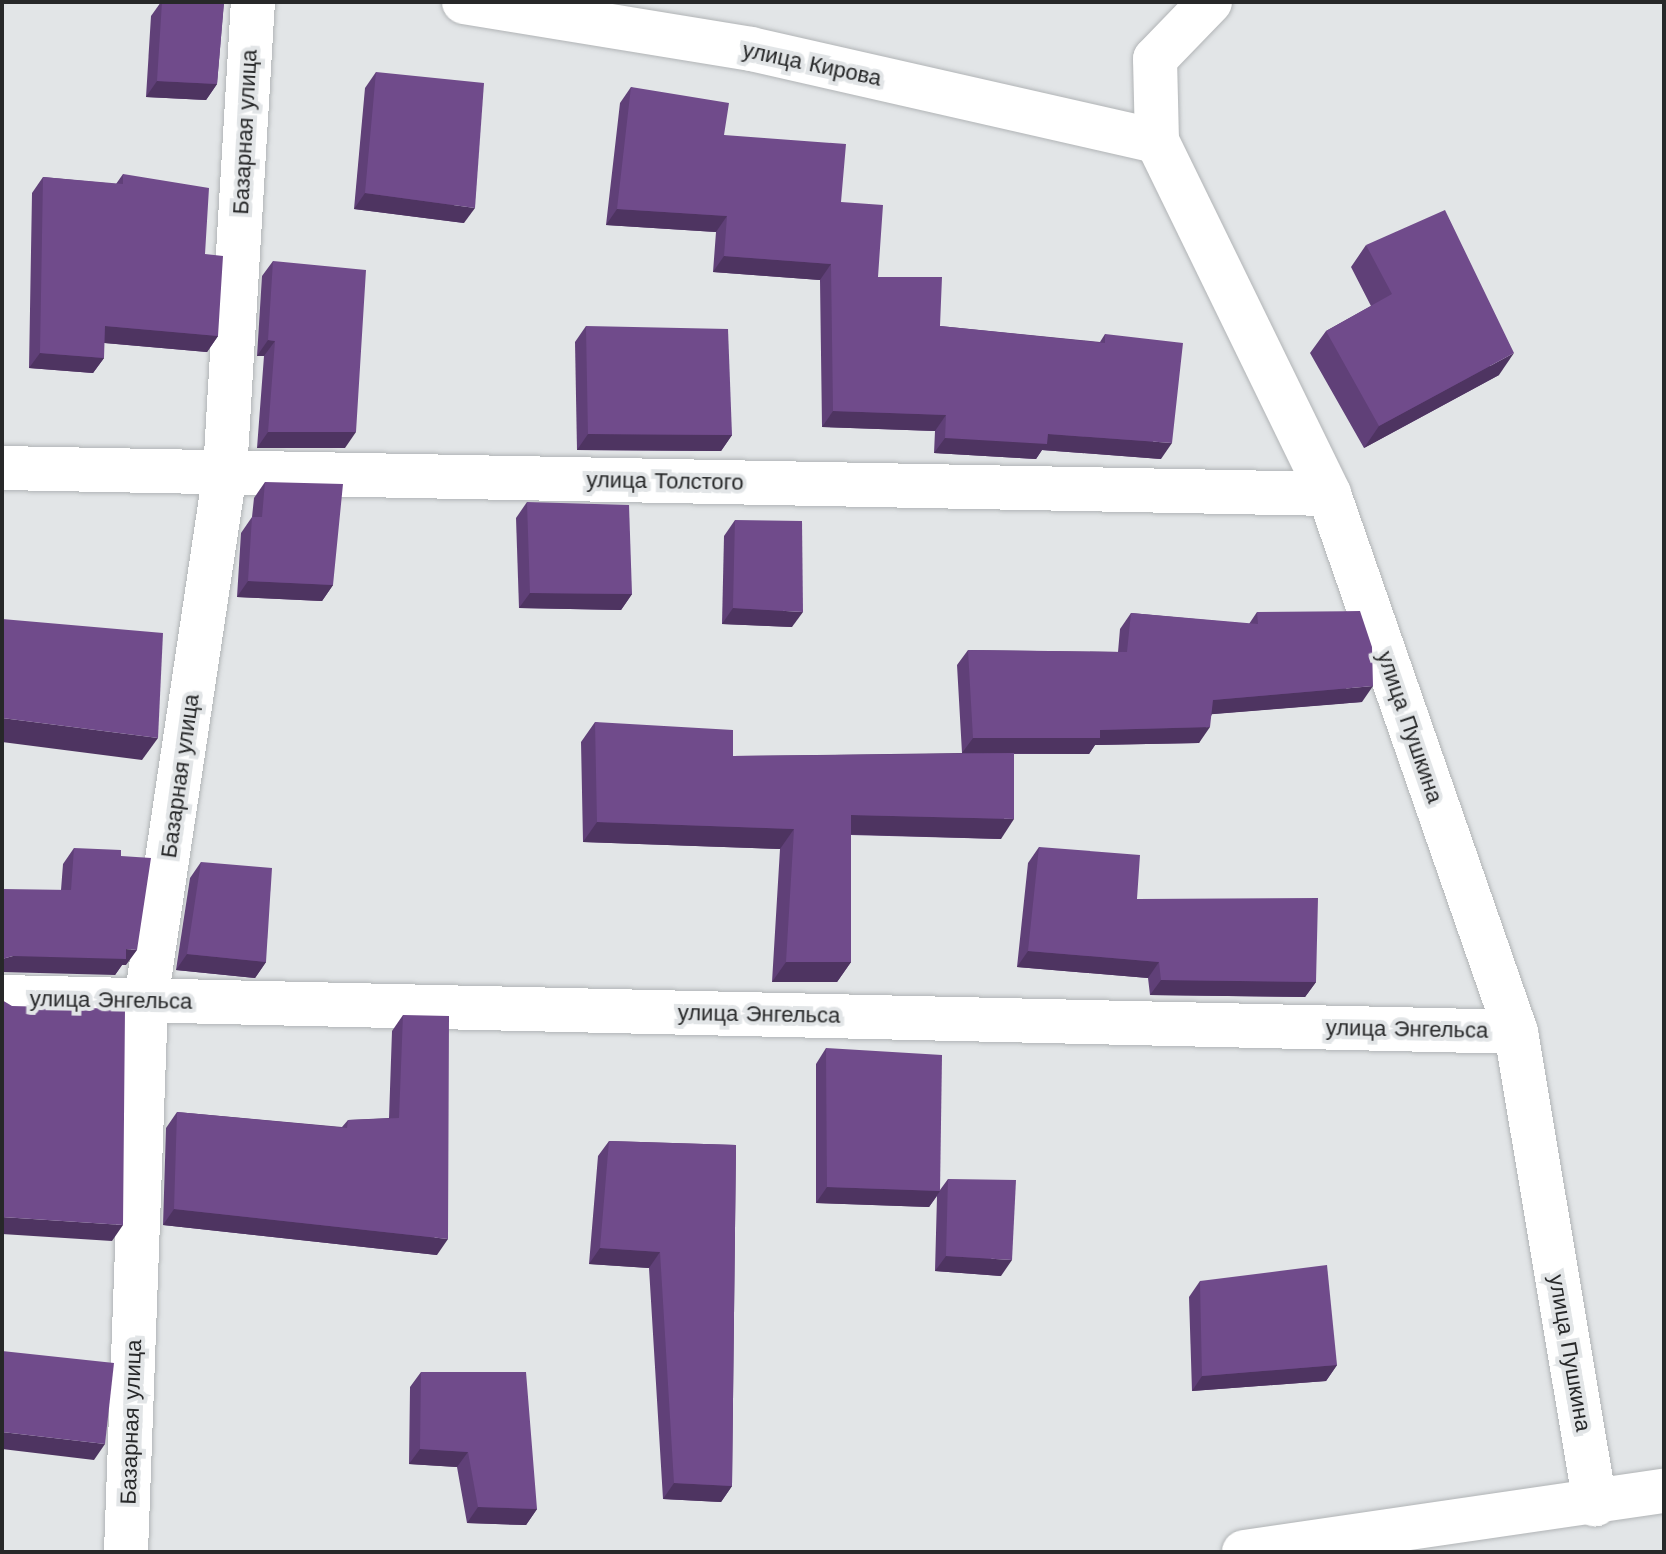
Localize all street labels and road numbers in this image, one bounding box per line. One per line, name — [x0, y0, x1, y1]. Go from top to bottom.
street label: улица Кирова — [740, 36, 884, 92]
street label: Базарная улица — [227, 49, 263, 215]
street label: улица Толстого — [586, 466, 744, 496]
street label: улица Пушкина — [1372, 648, 1448, 806]
street label: Базарная улица — [155, 692, 205, 860]
street label: улица Энгельса — [30, 985, 192, 1015]
street label: улица Энгельса — [678, 999, 840, 1029]
street label: улица Энгельса — [1326, 1014, 1488, 1044]
street label: улица Пушкина — [1543, 1273, 1597, 1433]
street label: Базарная улица — [115, 1339, 147, 1505]

